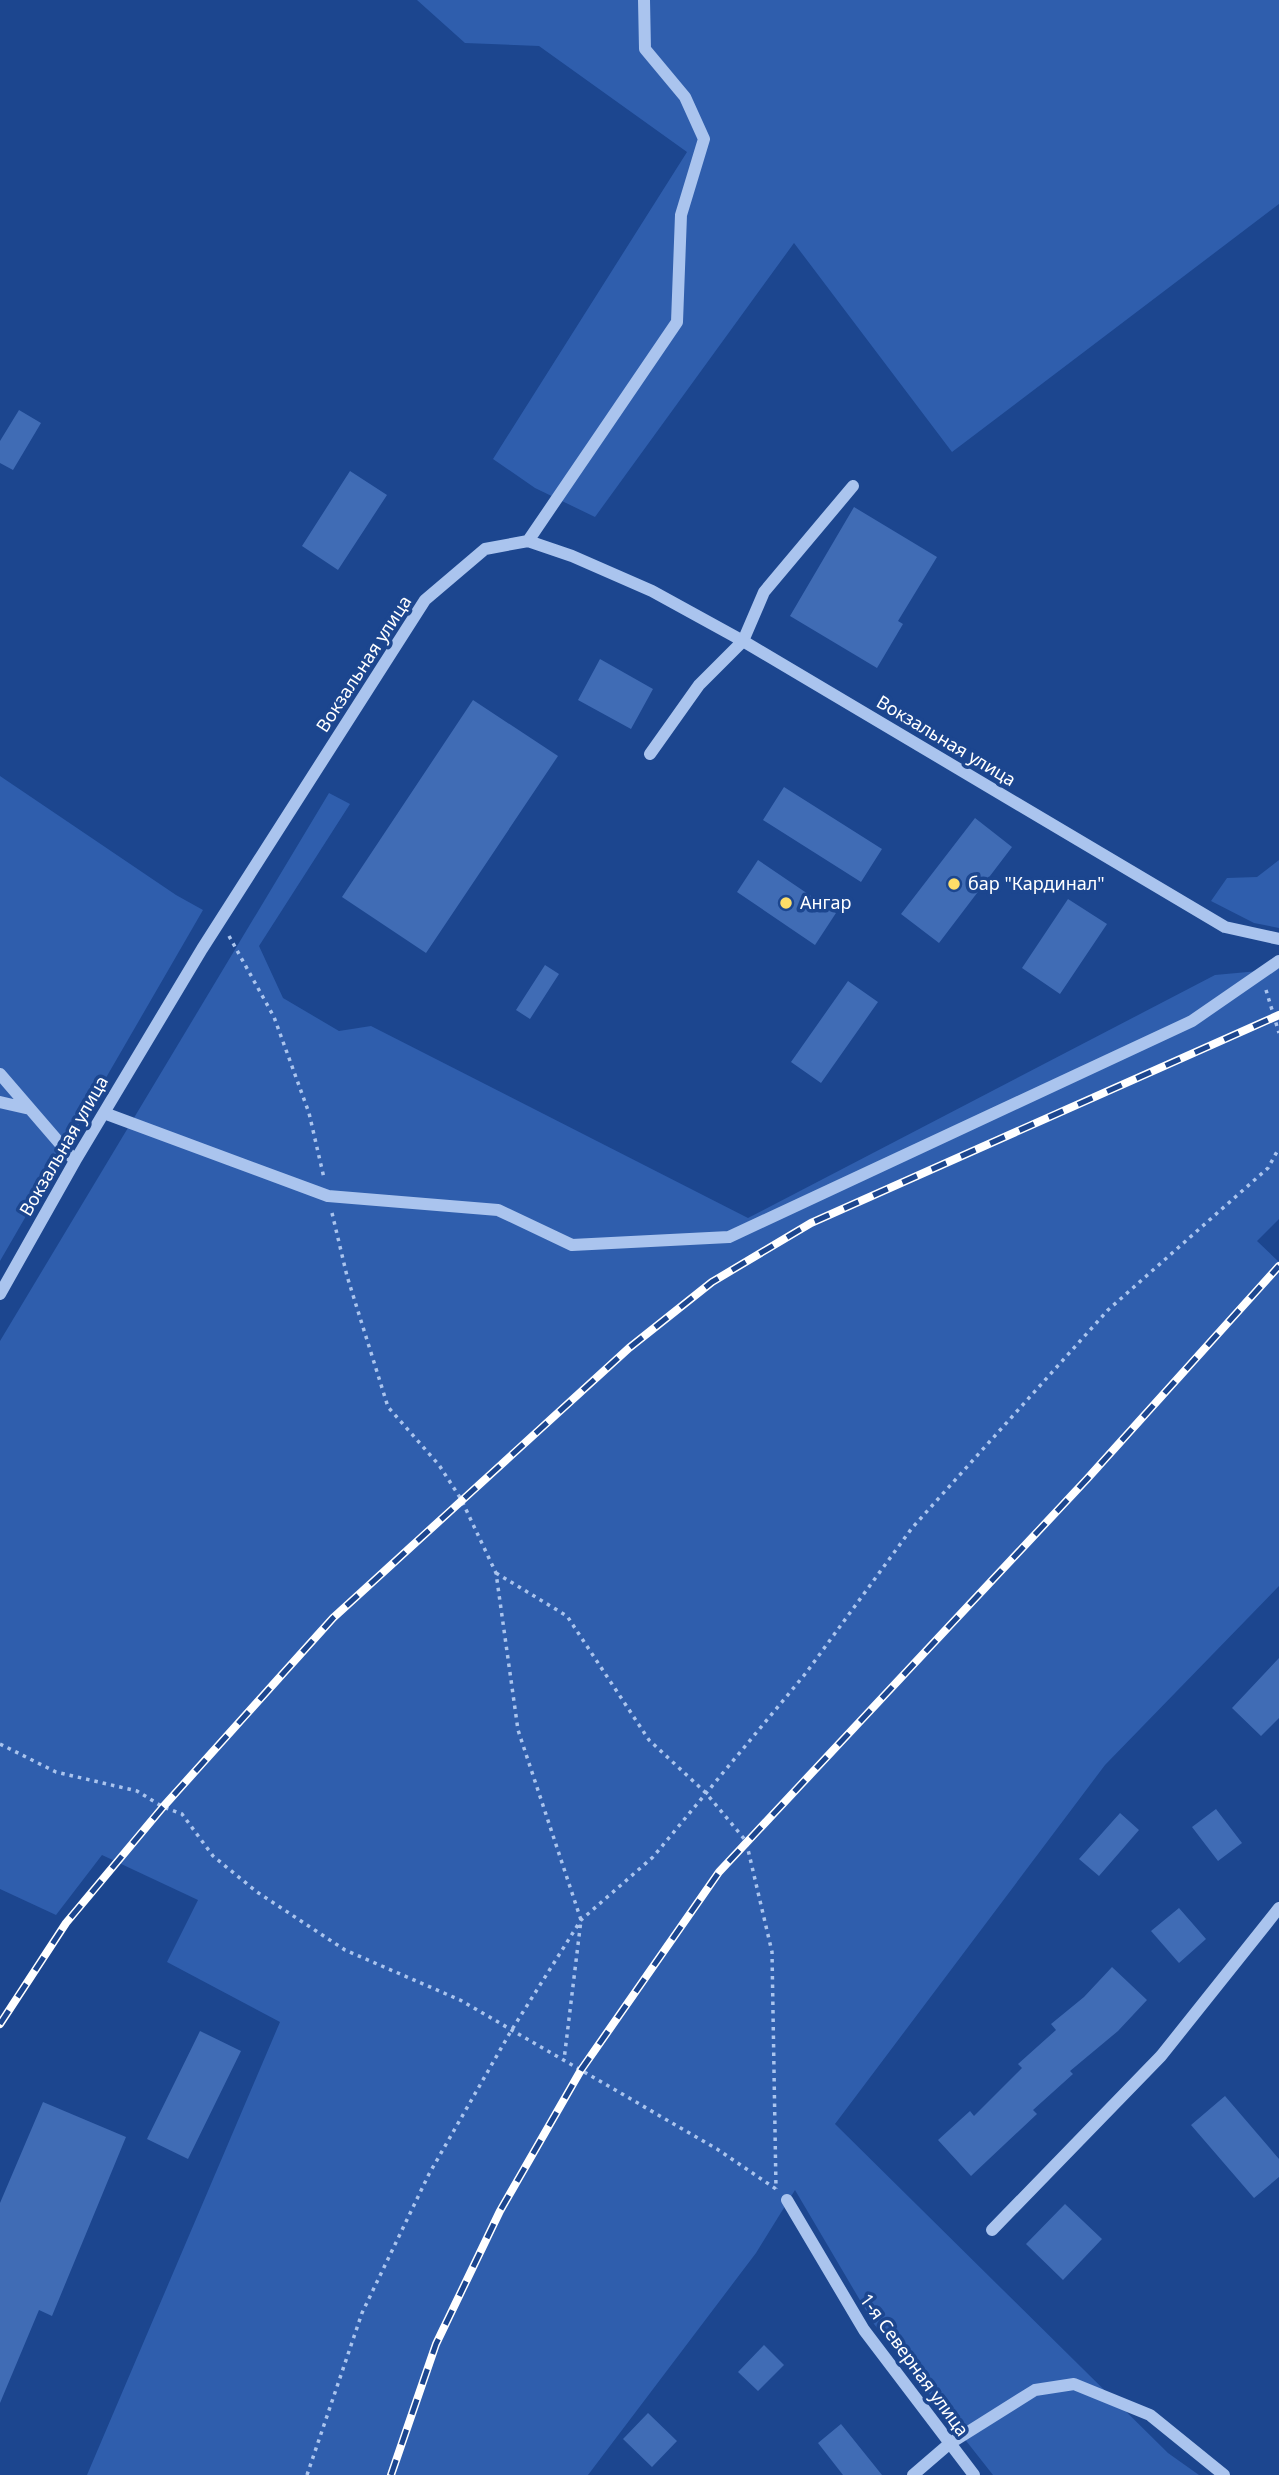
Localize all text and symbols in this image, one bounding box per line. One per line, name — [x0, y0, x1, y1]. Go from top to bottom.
street label: Вокзальная улица — [310, 591, 416, 736]
street label: Вокзальная улица — [872, 689, 1021, 791]
place label: бар "Кардинал" — [968, 871, 1105, 895]
marker: бар "Кардинал" — [946, 876, 962, 892]
place label: Ангар — [800, 890, 851, 914]
marker: Ангар — [778, 895, 794, 911]
street label: Вокзальная улица — [13, 1071, 113, 1220]
street label: 1-я Северная улица — [855, 2288, 975, 2441]

